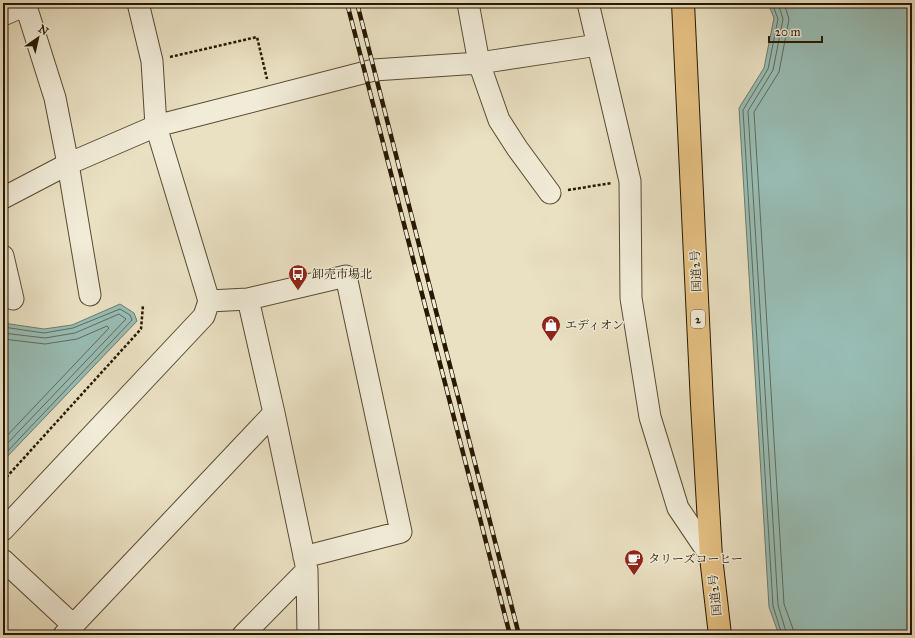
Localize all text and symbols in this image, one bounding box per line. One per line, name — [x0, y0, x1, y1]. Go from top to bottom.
north arrow — [18, 18, 58, 58]
scale bar — [769, 18, 822, 44]
text: N — [36, 22, 51, 38]
text: 20 m — [775, 25, 801, 39]
street label: 国道2号 — [688, 250, 704, 292]
bus stop icon: 卸売市場北 — [287, 263, 309, 291]
place label: 卸売市場北 — [312, 267, 372, 281]
road number: 2 — [691, 310, 705, 328]
shop icon: エディオン — [540, 314, 562, 342]
place label: エディオン — [565, 318, 624, 332]
cafe icon: タリーズコーヒー — [623, 548, 645, 576]
place label: タリーズコーヒー — [648, 552, 743, 566]
street label: 国道2号 — [706, 573, 724, 617]

